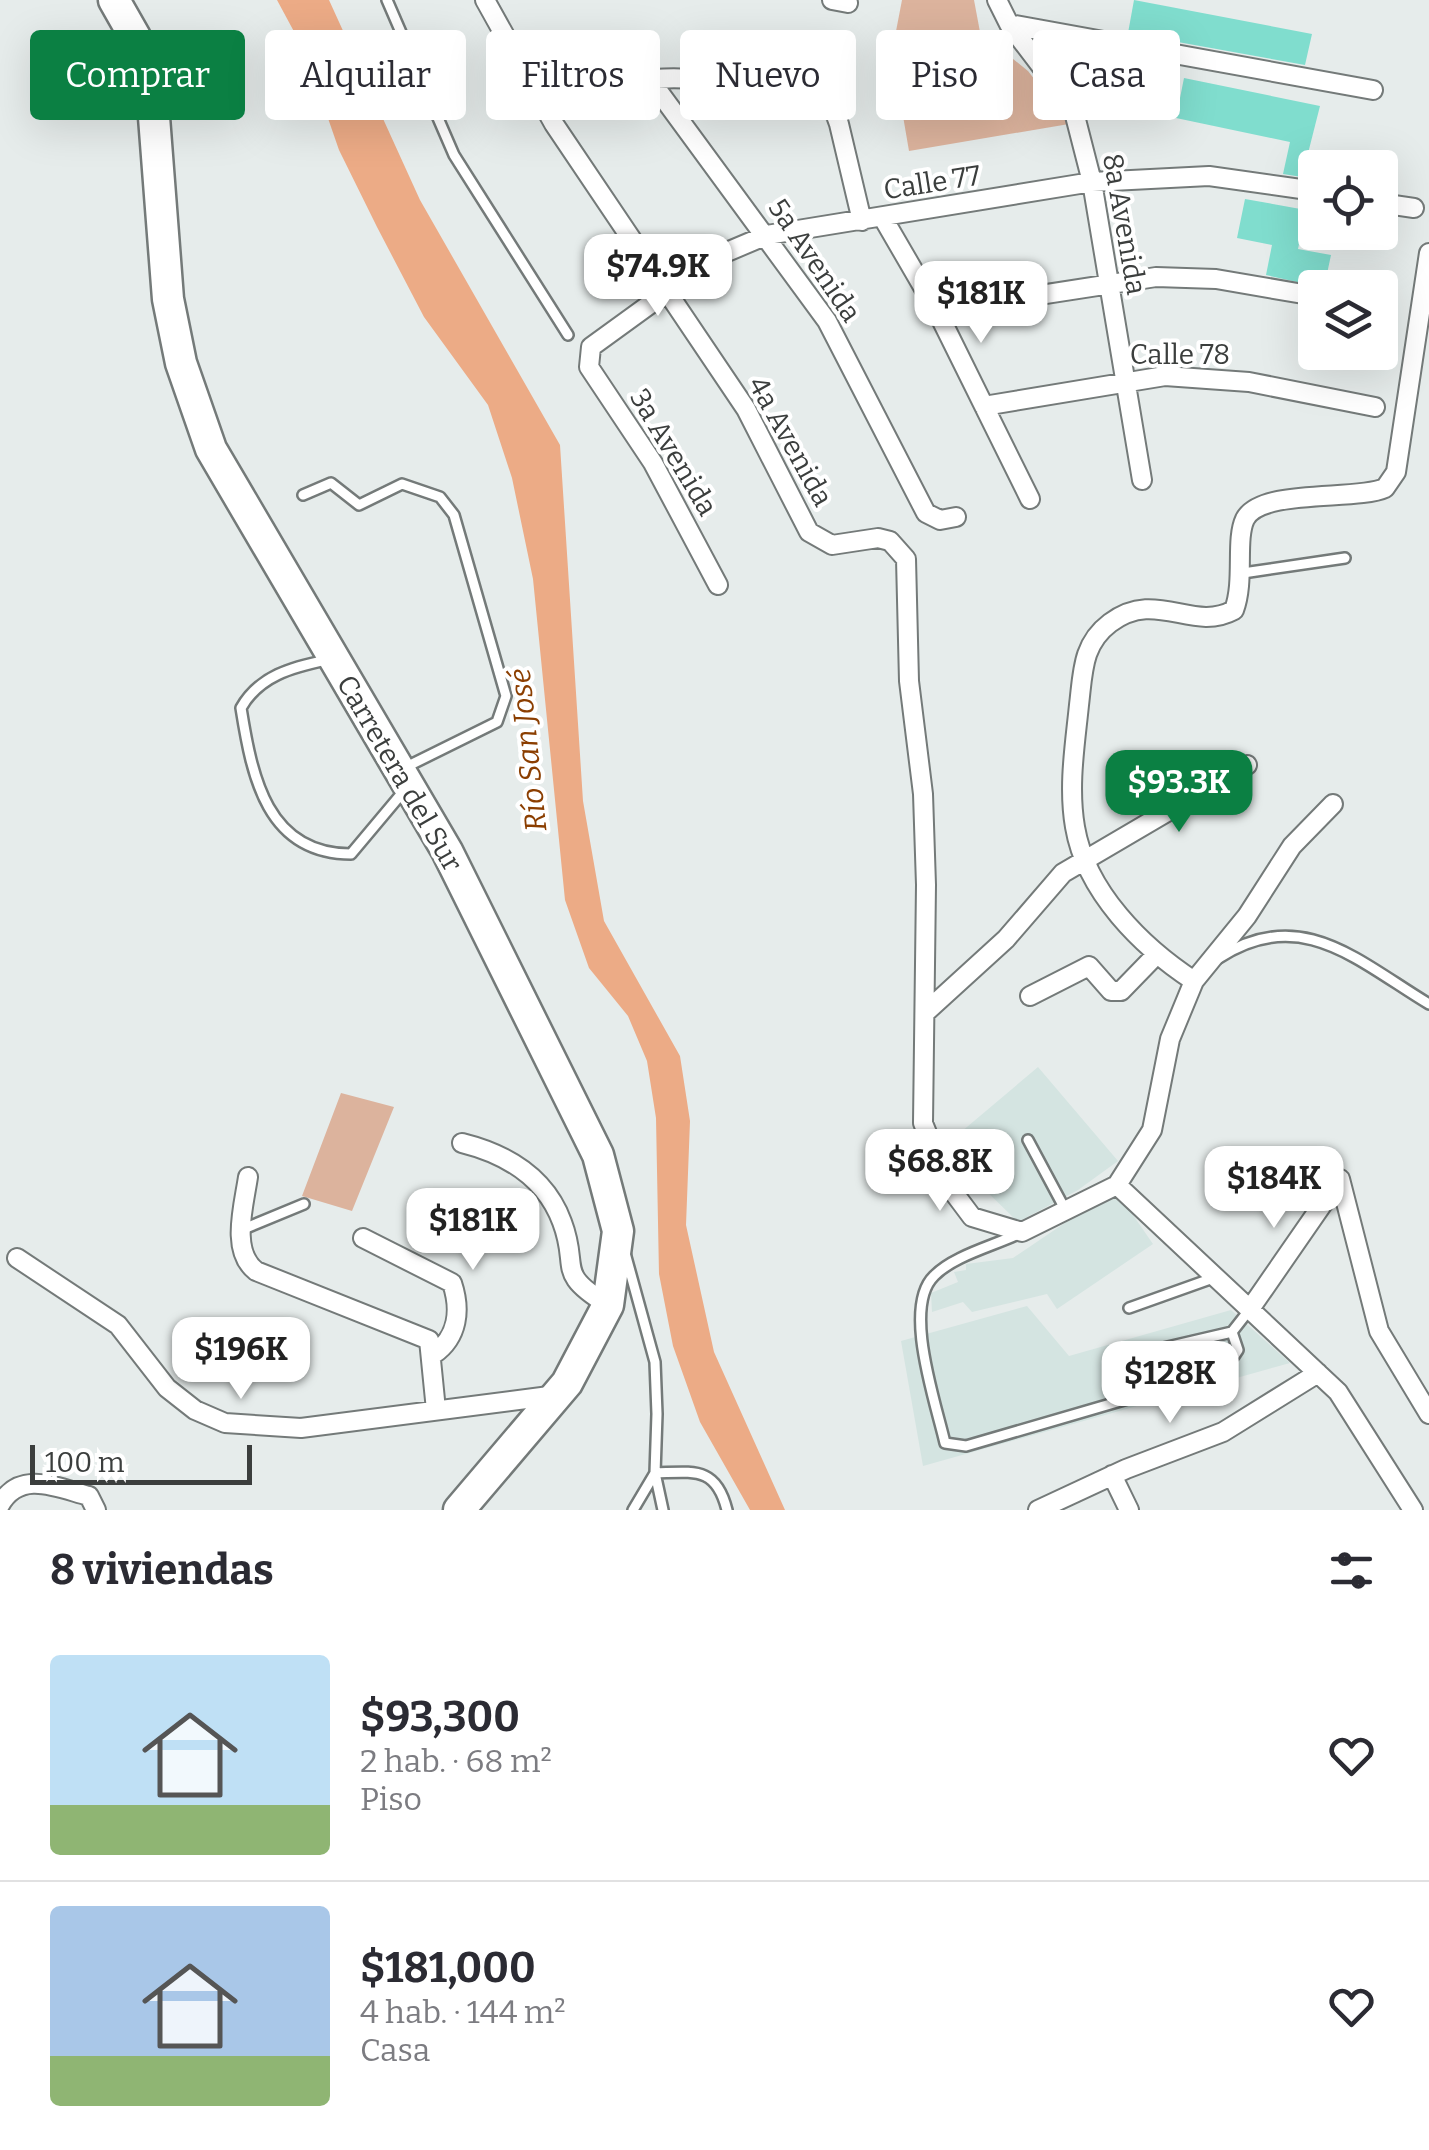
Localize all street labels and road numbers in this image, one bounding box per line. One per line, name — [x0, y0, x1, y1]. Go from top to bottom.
street label: 8a Avenida — [1096, 151, 1153, 297]
street label: Calle 77 — [881, 159, 983, 206]
street label: 5a Avenida — [761, 192, 868, 328]
street label: Calle 78 — [1130, 338, 1230, 371]
street label: 4a Avenida — [741, 371, 840, 512]
street label: 3a Avenida — [623, 383, 724, 522]
street label: Carretera del Sur — [330, 669, 469, 877]

